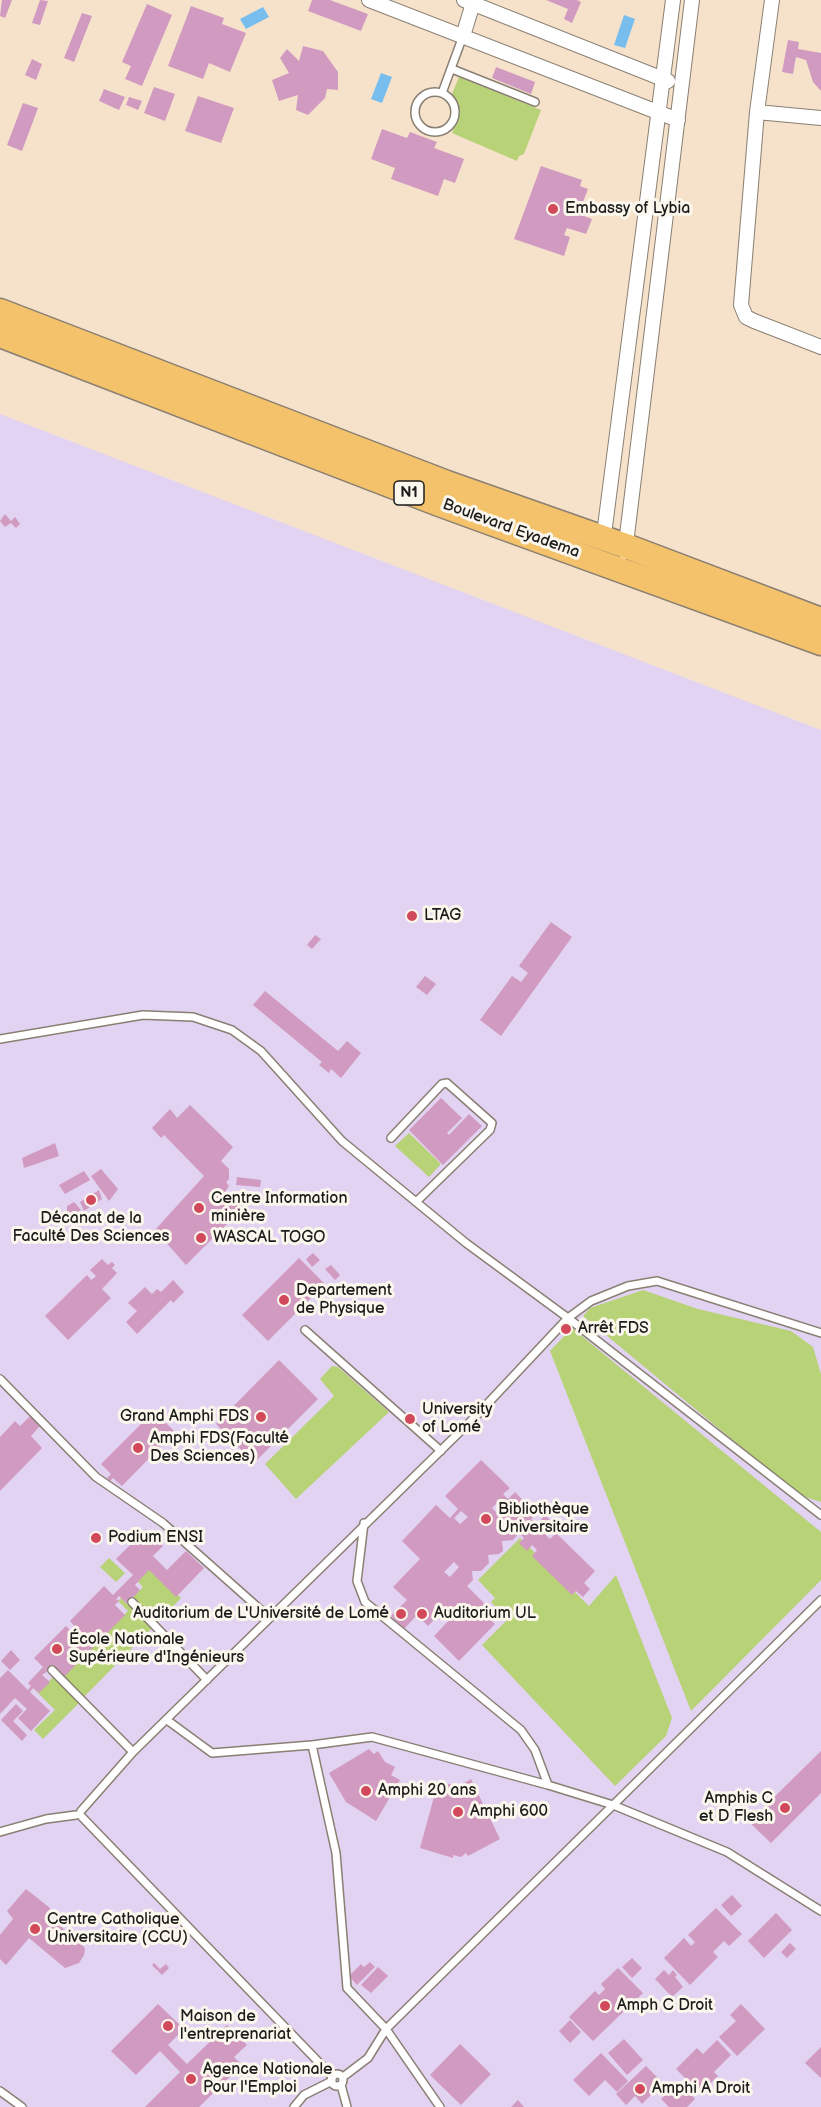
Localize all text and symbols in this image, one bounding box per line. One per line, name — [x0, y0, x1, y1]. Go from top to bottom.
place label: Embassy of Lybia — [565, 199, 690, 219]
marker: Embassy of Lybia — [546, 202, 560, 216]
road number: N1 — [394, 481, 424, 505]
street label: Boulevard Eyadema — [440, 495, 582, 563]
place label: LTAG — [424, 906, 461, 926]
marker: LTAG — [405, 909, 419, 923]
place label: Centre Information minière — [211, 1189, 347, 1227]
marker: Décanat de la Faculté Des Sciences — [84, 1193, 98, 1207]
marker: Centre Information minière — [192, 1201, 206, 1215]
place label: Décanat de la Faculté Des Sciences — [12, 1209, 170, 1247]
place label: WASCAL TOGO — [213, 1228, 325, 1248]
marker: WASCAL TOGO — [194, 1231, 208, 1245]
place label: Departement de Physique — [296, 1281, 392, 1319]
marker: Departement de Physique — [277, 1293, 291, 1307]
place label: Arrêt FDS — [578, 1319, 649, 1339]
marker: Arrêt FDS — [559, 1322, 573, 1336]
place label: University of Lomé — [422, 1400, 492, 1438]
place label: Grand Amphi FDS — [120, 1407, 249, 1427]
marker: Grand Amphi FDS — [254, 1410, 268, 1424]
marker: University of Lomé — [403, 1412, 417, 1426]
place label: Amphi FDS(Faculté Des Sciences) — [150, 1429, 289, 1467]
marker: Amphi FDS(Faculté Des Sciences) — [131, 1441, 145, 1455]
place label: Bibliothèque Universitaire — [498, 1500, 589, 1538]
marker: Bibliothèque Universitaire — [479, 1512, 493, 1526]
place label: Podium ENSI — [108, 1528, 203, 1548]
marker: Podium ENSI — [89, 1531, 103, 1545]
place label: Auditorium de L'Université de Lomé — [133, 1604, 389, 1624]
place label: Auditorium UL — [434, 1604, 536, 1624]
marker: Auditorium de L'Université de Lomé — [394, 1607, 408, 1621]
marker: Auditorium UL — [415, 1607, 429, 1621]
place label: École Nationale Supérieure d'Ingénieurs — [69, 1630, 244, 1668]
marker: École Nationale Supérieure d'Ingénieurs — [50, 1642, 64, 1656]
place label: Amphi 20 ans — [378, 1781, 476, 1801]
marker: Amphi 20 ans — [359, 1784, 373, 1798]
place label: Amphis C et D Flesh — [699, 1789, 773, 1827]
marker: Amphis C et D Flesh — [778, 1801, 792, 1815]
place label: Amphi 600 — [470, 1802, 548, 1822]
marker: Amphi 600 — [451, 1805, 465, 1819]
place label: Centre Catholique Universitaire (CCU) — [47, 1910, 188, 1948]
marker: Centre Catholique Universitaire (CCU) — [28, 1922, 42, 1936]
place label: Amph C Droit — [617, 1996, 713, 2016]
marker: Amph C Droit — [598, 1999, 612, 2013]
place label: Maison de l'entreprenariat — [180, 2007, 291, 2045]
marker: Maison de l'entreprenariat — [161, 2019, 175, 2033]
place label: Agence Nationale Pour l'Emploi — [203, 2060, 332, 2098]
marker: Agence Nationale Pour l'Emploi — [184, 2072, 198, 2086]
place label: Amphi A Droit — [652, 2079, 750, 2099]
marker: Amphi A Droit — [633, 2082, 647, 2096]

